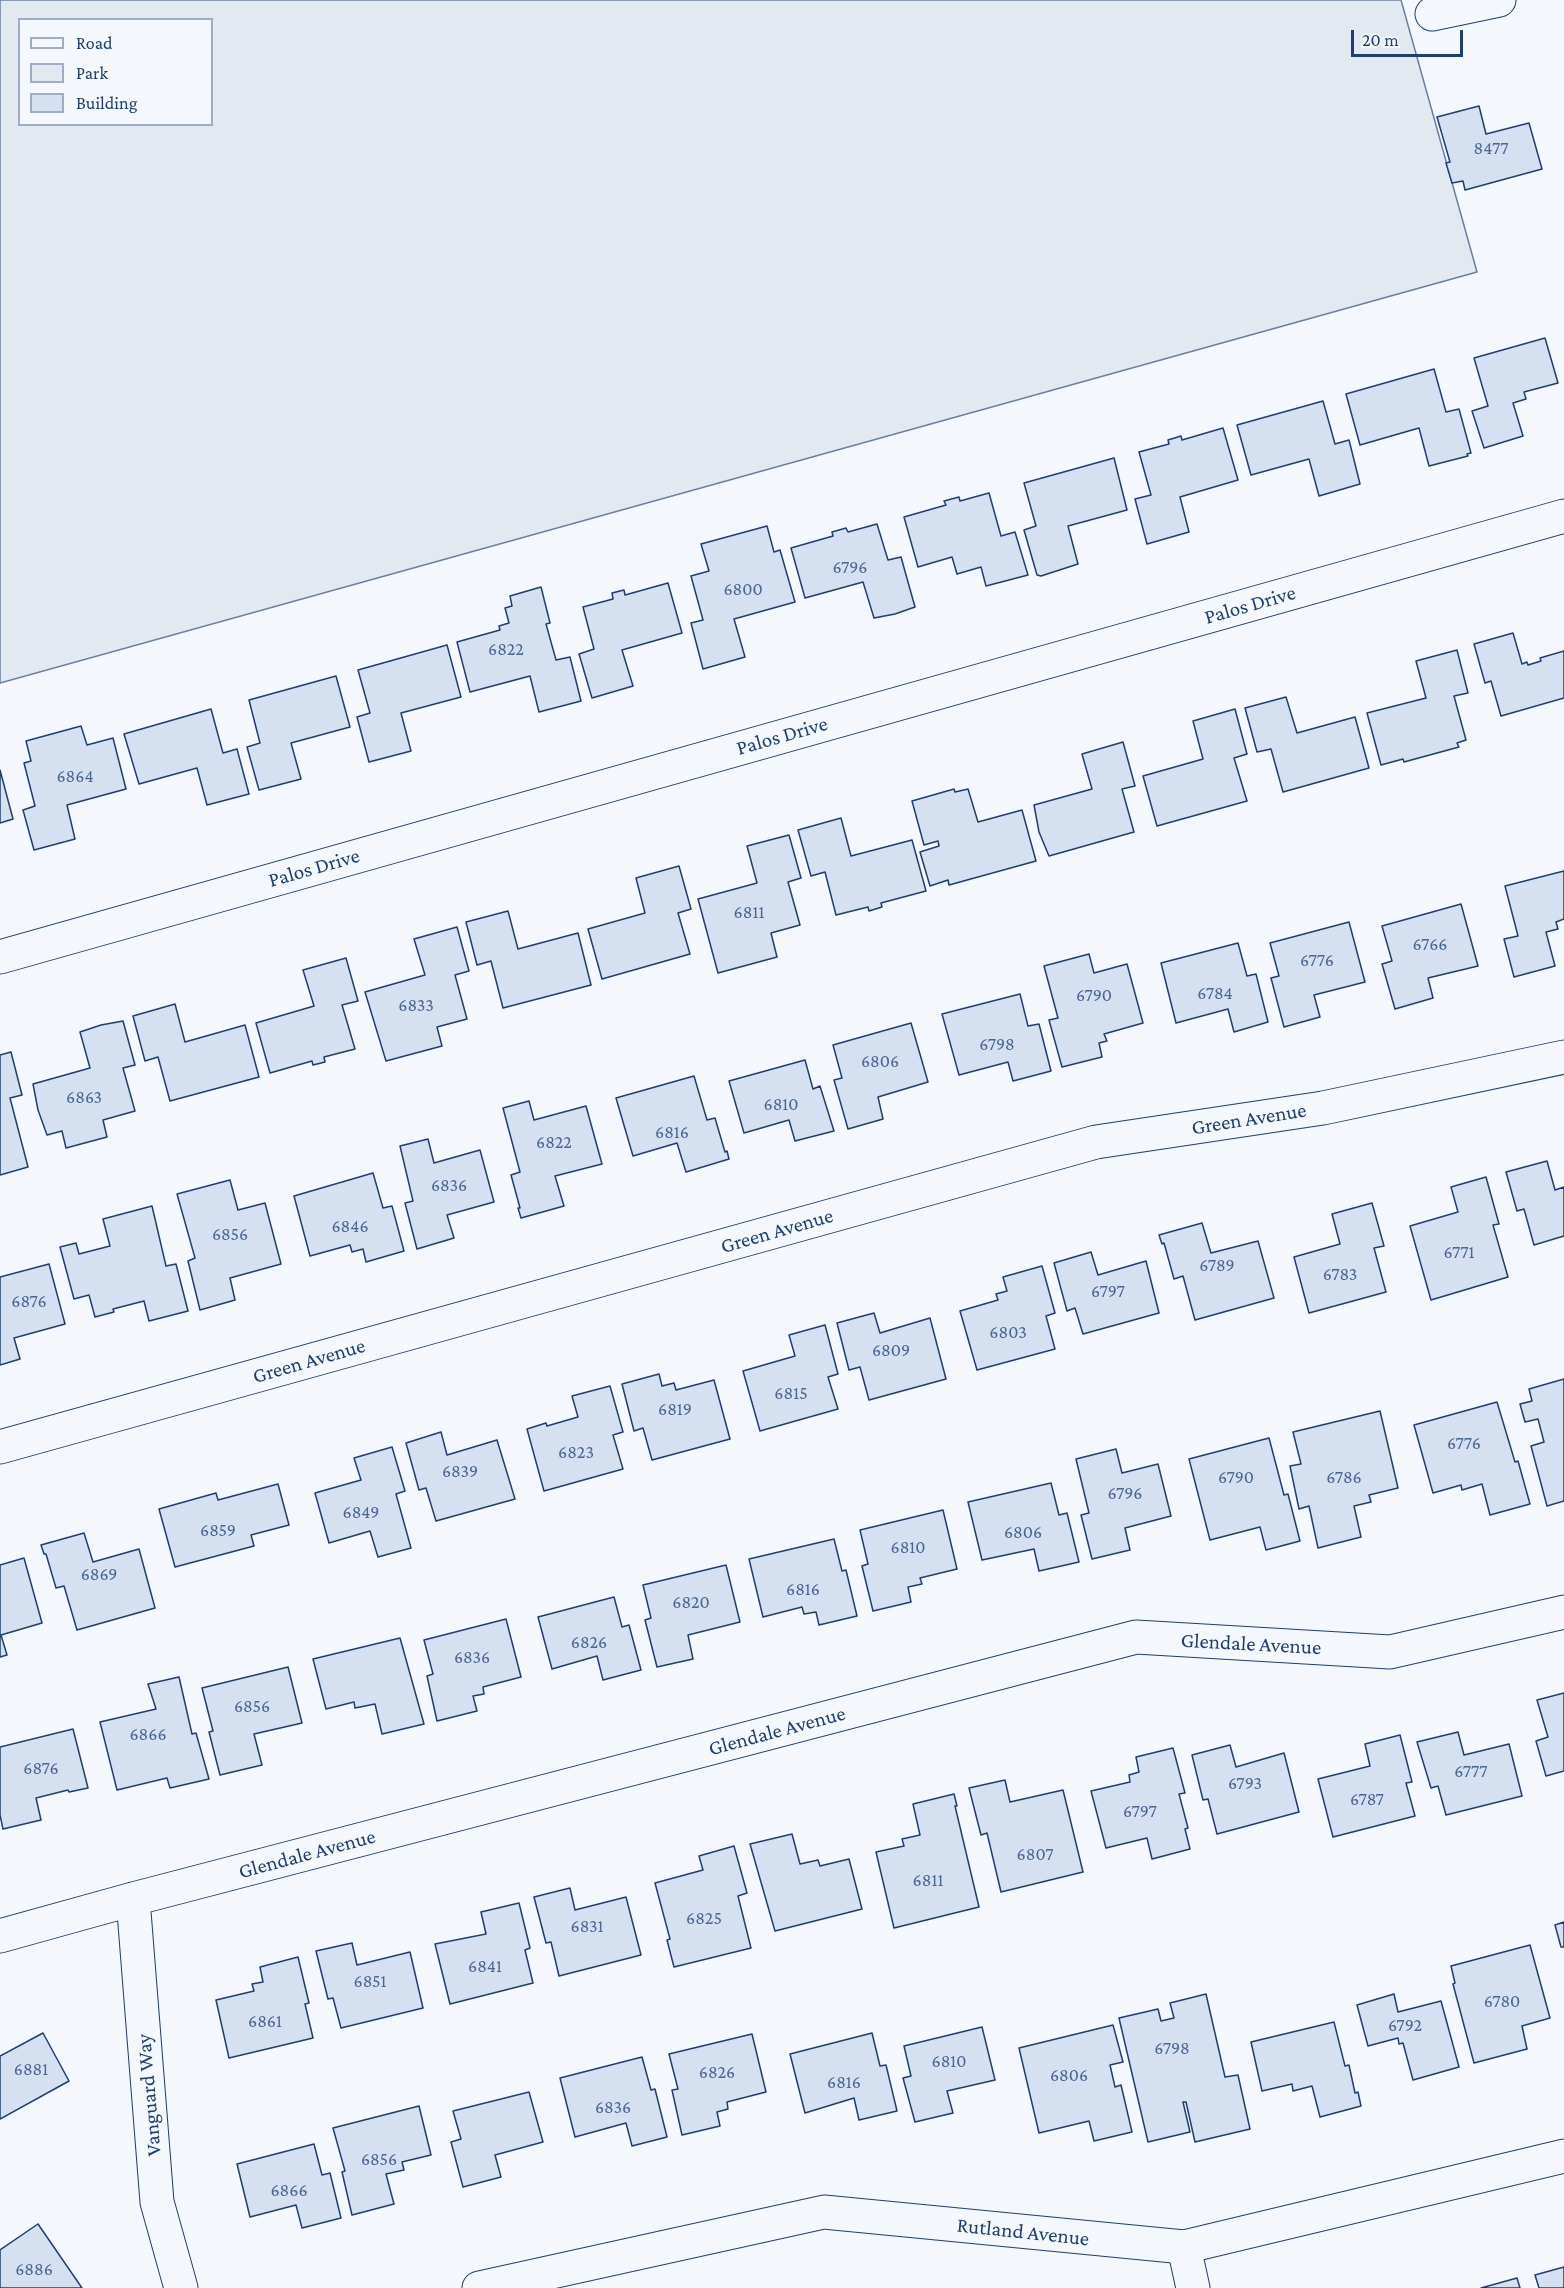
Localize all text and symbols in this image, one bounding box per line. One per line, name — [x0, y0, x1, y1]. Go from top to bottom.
legend — [18, 18, 213, 126]
scale bar — [1354, 18, 1466, 56]
text: 20 m — [1362, 30, 1399, 50]
text: Road — [76, 33, 113, 53]
text: Park — [76, 63, 108, 83]
text: Building — [76, 93, 137, 113]
house number: 8477 — [1473, 137, 1509, 159]
house number: 6796 — [832, 556, 868, 578]
house number: 6800 — [723, 578, 763, 600]
street label: Palos Drive — [1201, 580, 1299, 630]
house number: 6822 — [488, 638, 524, 660]
street label: Palos Drive — [733, 711, 831, 761]
house number: 6864 — [56, 765, 94, 787]
street label: Palos Drive — [265, 843, 363, 893]
house number: 6811 — [734, 901, 764, 923]
house number: 6766 — [1413, 933, 1447, 955]
house number: 6776 — [1300, 949, 1334, 971]
house number: 6784 — [1197, 982, 1233, 1004]
house number: 6790 — [1076, 984, 1112, 1006]
house number: 6833 — [398, 994, 434, 1016]
house number: 6798 — [979, 1033, 1015, 1055]
house number: 6806 — [861, 1050, 899, 1072]
house number: 6863 — [66, 1086, 102, 1108]
house number: 6810 — [764, 1093, 798, 1115]
street label: Green Avenue — [1190, 1097, 1308, 1141]
house number: 6816 — [655, 1121, 689, 1143]
house number: 6822 — [536, 1131, 572, 1153]
house number: 6836 — [431, 1174, 467, 1196]
street label: Green Avenue — [718, 1203, 836, 1259]
house number: 6846 — [331, 1215, 369, 1237]
house number: 6856 — [212, 1223, 248, 1245]
house number: 6771 — [1443, 1241, 1475, 1263]
house number: 6789 — [1199, 1254, 1235, 1276]
house number: 6783 — [1323, 1263, 1357, 1285]
house number: 6797 — [1091, 1280, 1125, 1302]
house number: 6876 — [11, 1290, 47, 1312]
house number: 6803 — [989, 1321, 1027, 1343]
street label: Green Avenue — [250, 1333, 368, 1389]
house number: 6809 — [872, 1339, 910, 1361]
house number: 6815 — [774, 1382, 808, 1404]
house number: 6819 — [658, 1398, 692, 1420]
house number: 6776 — [1447, 1432, 1481, 1454]
house number: 6823 — [558, 1441, 594, 1463]
house number: 6839 — [442, 1460, 478, 1482]
house number: 6790 — [1218, 1466, 1254, 1488]
house number: 6786 — [1326, 1466, 1362, 1488]
house number: 6796 — [1107, 1482, 1143, 1504]
house number: 6849 — [343, 1501, 379, 1523]
house number: 6859 — [200, 1519, 236, 1541]
house number: 6806 — [1004, 1521, 1042, 1543]
house number: 6810 — [891, 1536, 925, 1558]
house number: 6869 — [81, 1563, 117, 1585]
house number: 6816 — [786, 1578, 820, 1600]
house number: 6820 — [672, 1591, 710, 1613]
street label: Glendale Avenue — [1180, 1628, 1322, 1660]
house number: 6826 — [571, 1631, 607, 1653]
house number: 6836 — [454, 1646, 490, 1668]
house number: 6856 — [234, 1695, 270, 1717]
street label: Glendale Avenue — [706, 1701, 848, 1761]
house number: 6866 — [129, 1723, 167, 1745]
house number: 6876 — [23, 1757, 59, 1779]
house number: 6777 — [1454, 1760, 1488, 1782]
house number: 6793 — [1228, 1772, 1262, 1794]
house number: 6787 — [1350, 1788, 1384, 1810]
house number: 6797 — [1123, 1800, 1157, 1822]
street label: Glendale Avenue — [236, 1824, 378, 1884]
house number: 6807 — [1017, 1843, 1053, 1865]
house number: 6811 — [913, 1869, 943, 1891]
house number: 6825 — [686, 1907, 722, 1929]
house number: 6831 — [571, 1915, 603, 1937]
house number: 6841 — [468, 1955, 502, 1977]
house number: 6851 — [354, 1970, 386, 1992]
house number: 6780 — [1484, 1990, 1520, 2012]
house number: 6861 — [248, 2010, 282, 2032]
house number: 6792 — [1388, 2014, 1422, 2036]
street label: Vanguard Way — [131, 2033, 167, 2157]
house number: 6798 — [1154, 2037, 1190, 2059]
house number: 6810 — [932, 2050, 966, 2072]
house number: 6881 — [14, 2058, 48, 2080]
house number: 6826 — [699, 2061, 735, 2083]
house number: 6806 — [1050, 2064, 1088, 2086]
house number: 6816 — [827, 2071, 861, 2093]
house number: 6836 — [595, 2096, 631, 2118]
house number: 6856 — [361, 2148, 397, 2170]
house number: 6866 — [270, 2179, 308, 2201]
street label: Rutland Avenue — [956, 2213, 1090, 2251]
house number: 6886 — [15, 2258, 53, 2280]

